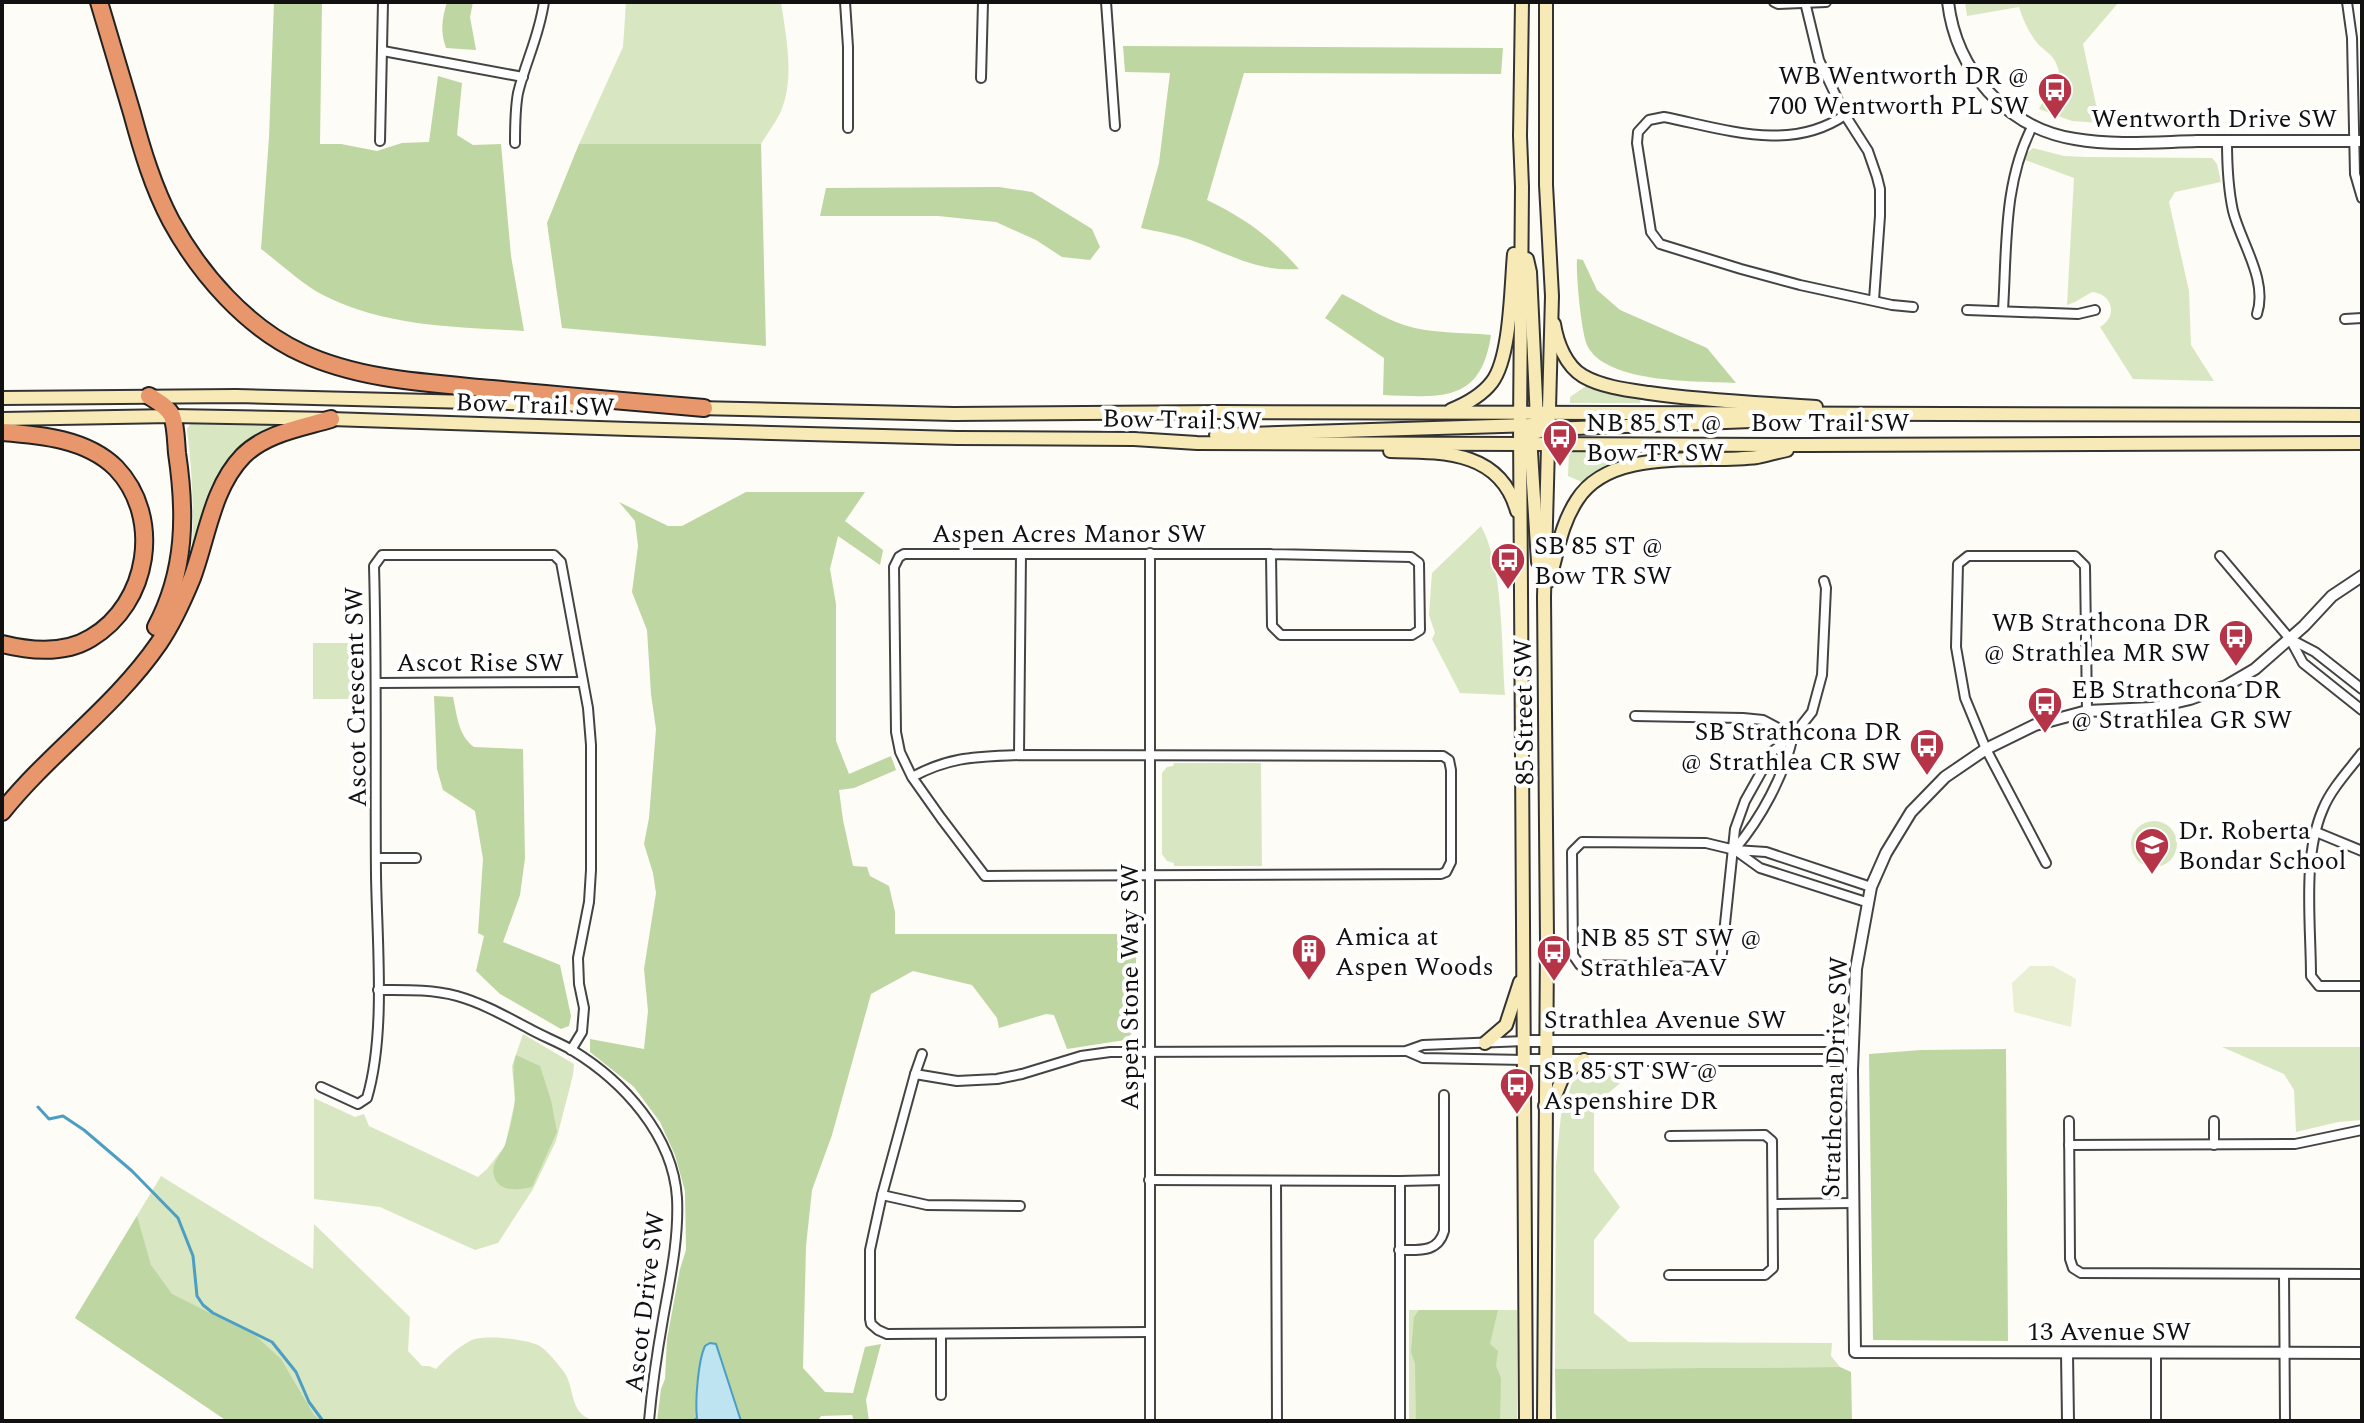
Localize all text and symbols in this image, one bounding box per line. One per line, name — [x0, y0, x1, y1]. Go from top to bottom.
place label: WB Wentworth DR @ 700 Wentworth PL SW — [1768, 56, 2029, 126]
bus stop icon: WB Wentworth DR @ 700 Wentworth PL SW — [2036, 71, 2074, 121]
street label: Wentworth Drive SW — [2091, 99, 2338, 139]
street label: Bow Trail SW — [455, 382, 616, 428]
street label: Bow Trail SW — [1102, 399, 1262, 441]
place label: NB 85 ST @ Bow TR SW — [1586, 403, 1725, 473]
street label: Bow Trail SW — [1750, 403, 1910, 443]
bus stop icon: NB 85 ST @ Bow TR SW — [1541, 418, 1579, 468]
street label: Aspen Acres Manor SW — [932, 514, 1207, 554]
place label: SB 85 ST @ Bow TR SW — [1534, 526, 1673, 596]
bus stop icon: SB 85 ST @ Bow TR SW — [1489, 541, 1527, 591]
street label: Ascot Crescent SW — [334, 586, 378, 808]
place label: WB Strathcona DR @ Strathlea MR SW — [1984, 603, 2211, 673]
bus stop icon: WB Strathcona DR @ Strathlea MR SW — [2217, 618, 2255, 668]
street label: 85 Street SW — [1503, 638, 1545, 786]
street label: Ascot Rise SW — [396, 643, 564, 683]
place label: EB Strathcona DR @ Strathlea GR SW — [2071, 670, 2293, 740]
bus stop icon: EB Strathcona DR @ Strathlea GR SW — [2026, 685, 2064, 735]
place label: SB Strathcona DR @ Strathlea CR SW — [1681, 712, 1902, 782]
bus stop icon: SB Strathcona DR @ Strathlea CR SW — [1908, 727, 1946, 777]
place label: Dr. Roberta Bondar School — [2178, 811, 2346, 881]
school or university icon: Dr. Roberta Bondar School — [2133, 826, 2171, 876]
street label: Aspen Stone Way SW — [1110, 863, 1150, 1110]
place label: Amica at Aspen Woods — [1335, 917, 1494, 987]
place label: NB 85 ST SW @ Strathlea AV — [1580, 918, 1761, 988]
building icon: Amica at Aspen Woods — [1290, 932, 1328, 982]
bus stop icon: NB 85 ST SW @ Strathlea AV — [1535, 933, 1573, 983]
street label: Strathcona Drive SW — [1811, 955, 1859, 1198]
street label: Strathlea Avenue SW — [1544, 1000, 1787, 1040]
place label: SB 85 ST SW @ Aspenshire DR — [1543, 1051, 1718, 1121]
bus stop icon: SB 85 ST SW @ Aspenshire DR — [1498, 1066, 1536, 1116]
street label: Ascot Drive SW — [614, 1209, 676, 1395]
street label: 13 Avenue SW — [2027, 1312, 2192, 1352]

